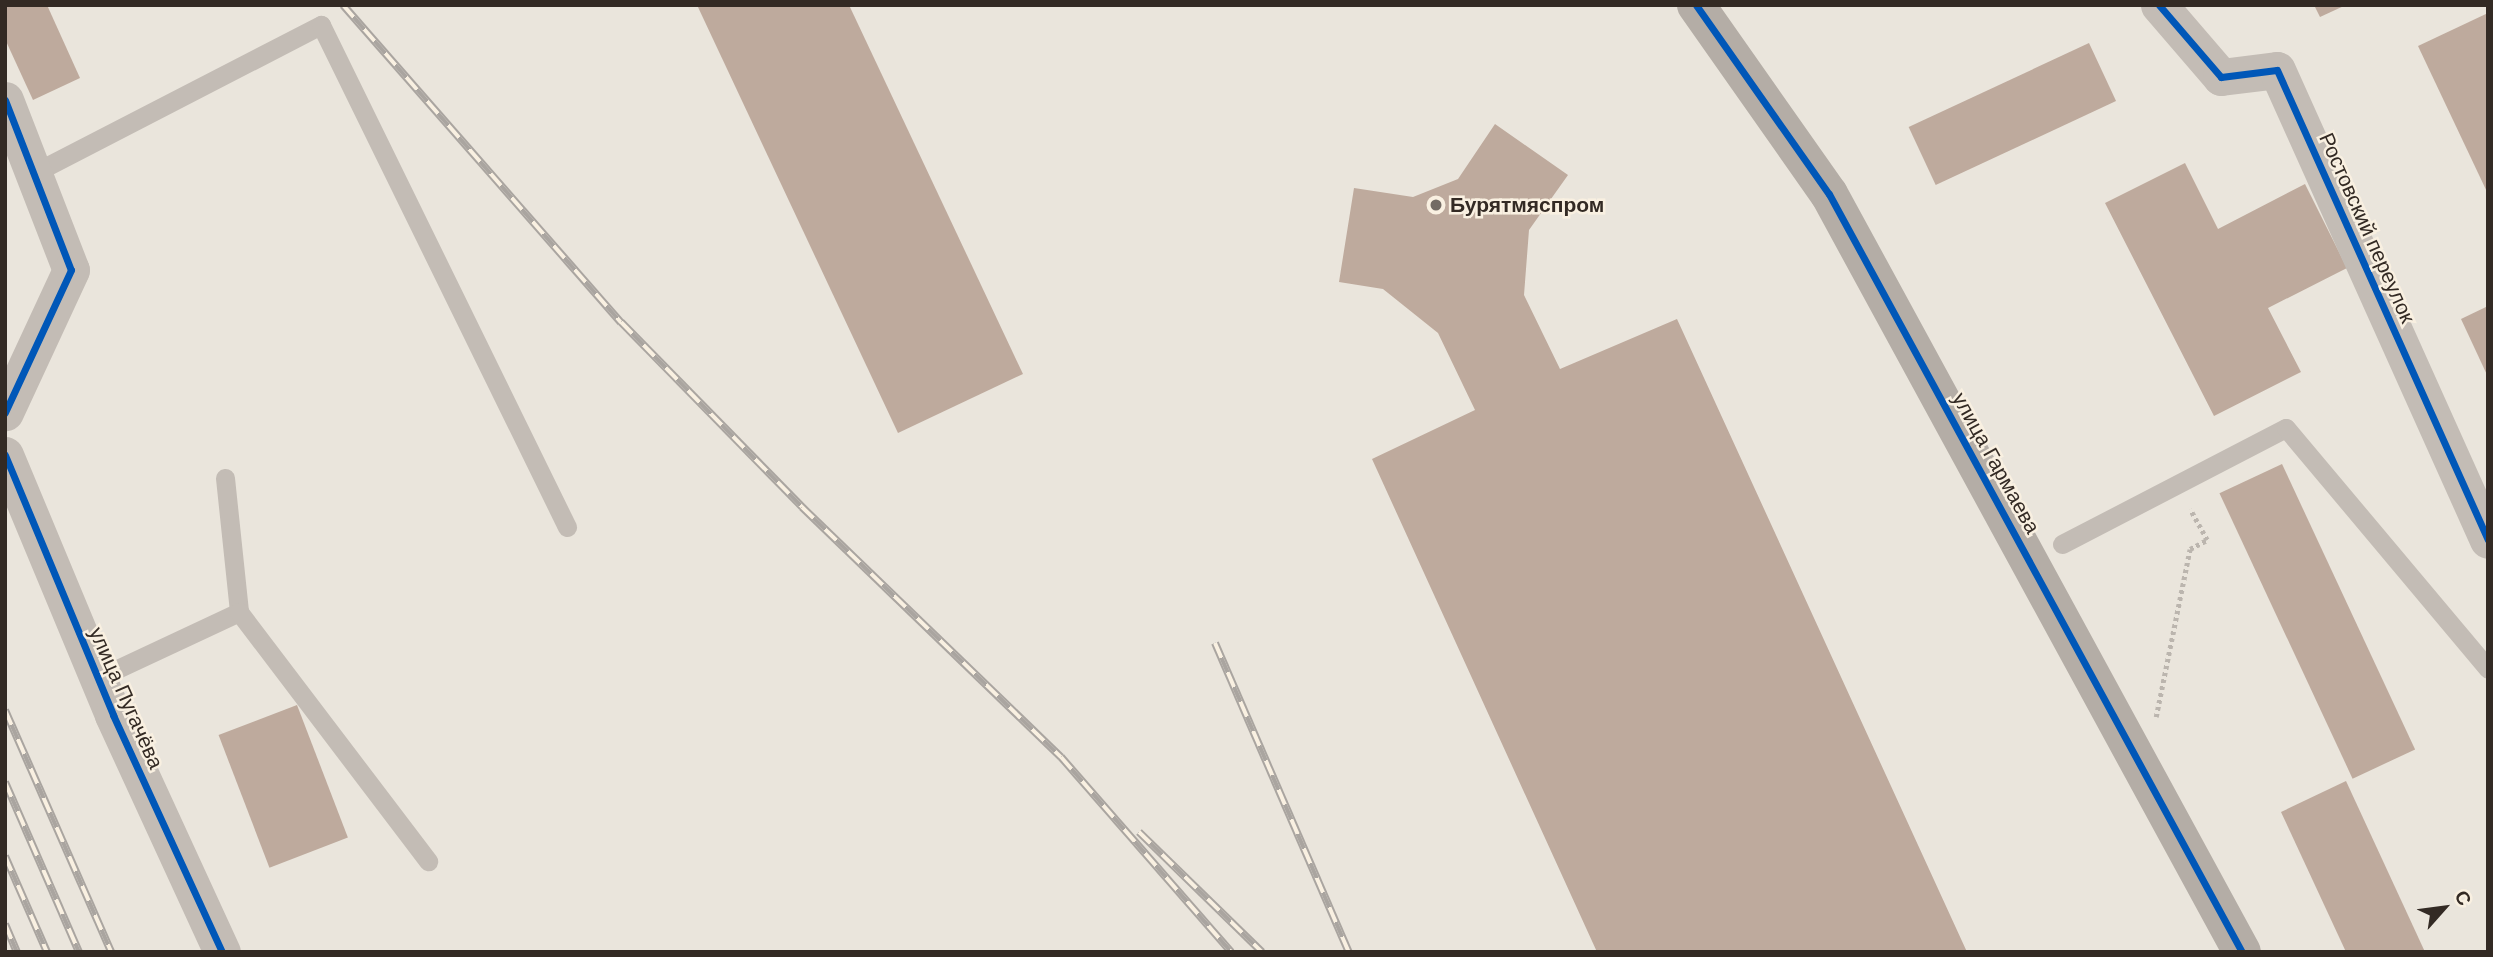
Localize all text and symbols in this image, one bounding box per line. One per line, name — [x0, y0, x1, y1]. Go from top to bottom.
street label: Ростовский переулок — [2314, 129, 2420, 327]
place label: Бурятмяспром — [1450, 192, 1604, 218]
marker: Бурятмяспром — [1428, 197, 1444, 213]
street label: улица Гармаева — [1947, 388, 2045, 538]
street label: улица Пугачёва — [83, 623, 169, 773]
north arrow — [2409, 873, 2479, 943]
text: С — [2449, 886, 2477, 910]

